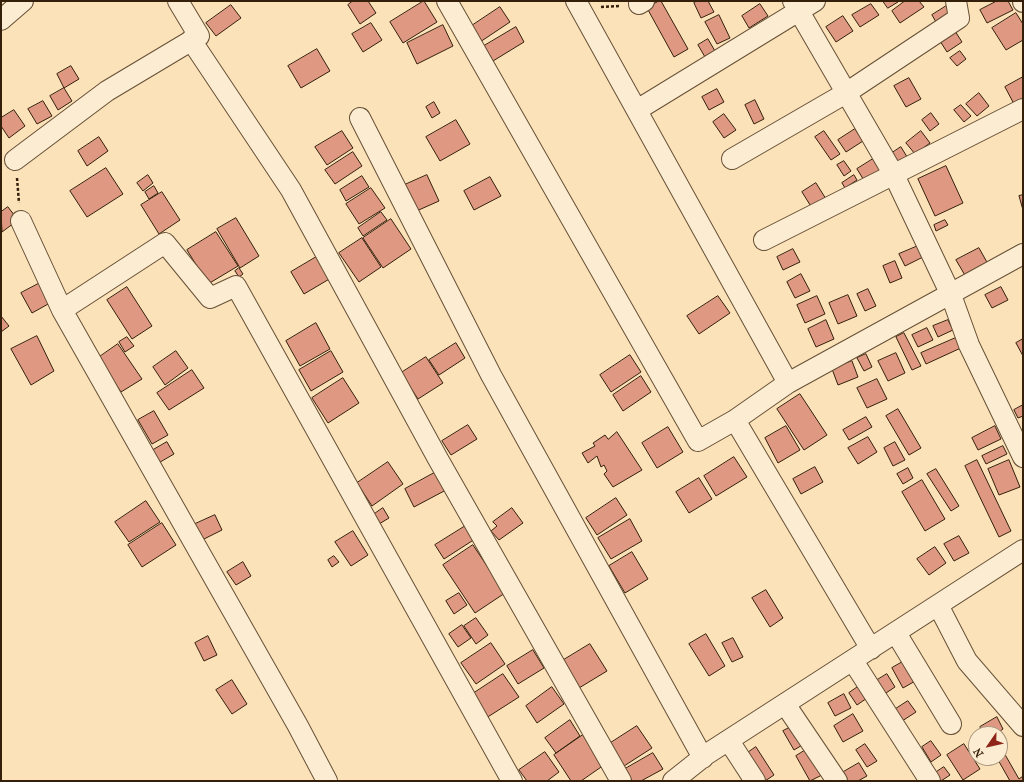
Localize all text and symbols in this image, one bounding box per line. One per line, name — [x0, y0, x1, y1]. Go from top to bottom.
north arrow — [968, 726, 1008, 766]
text: N — [971, 745, 986, 760]

